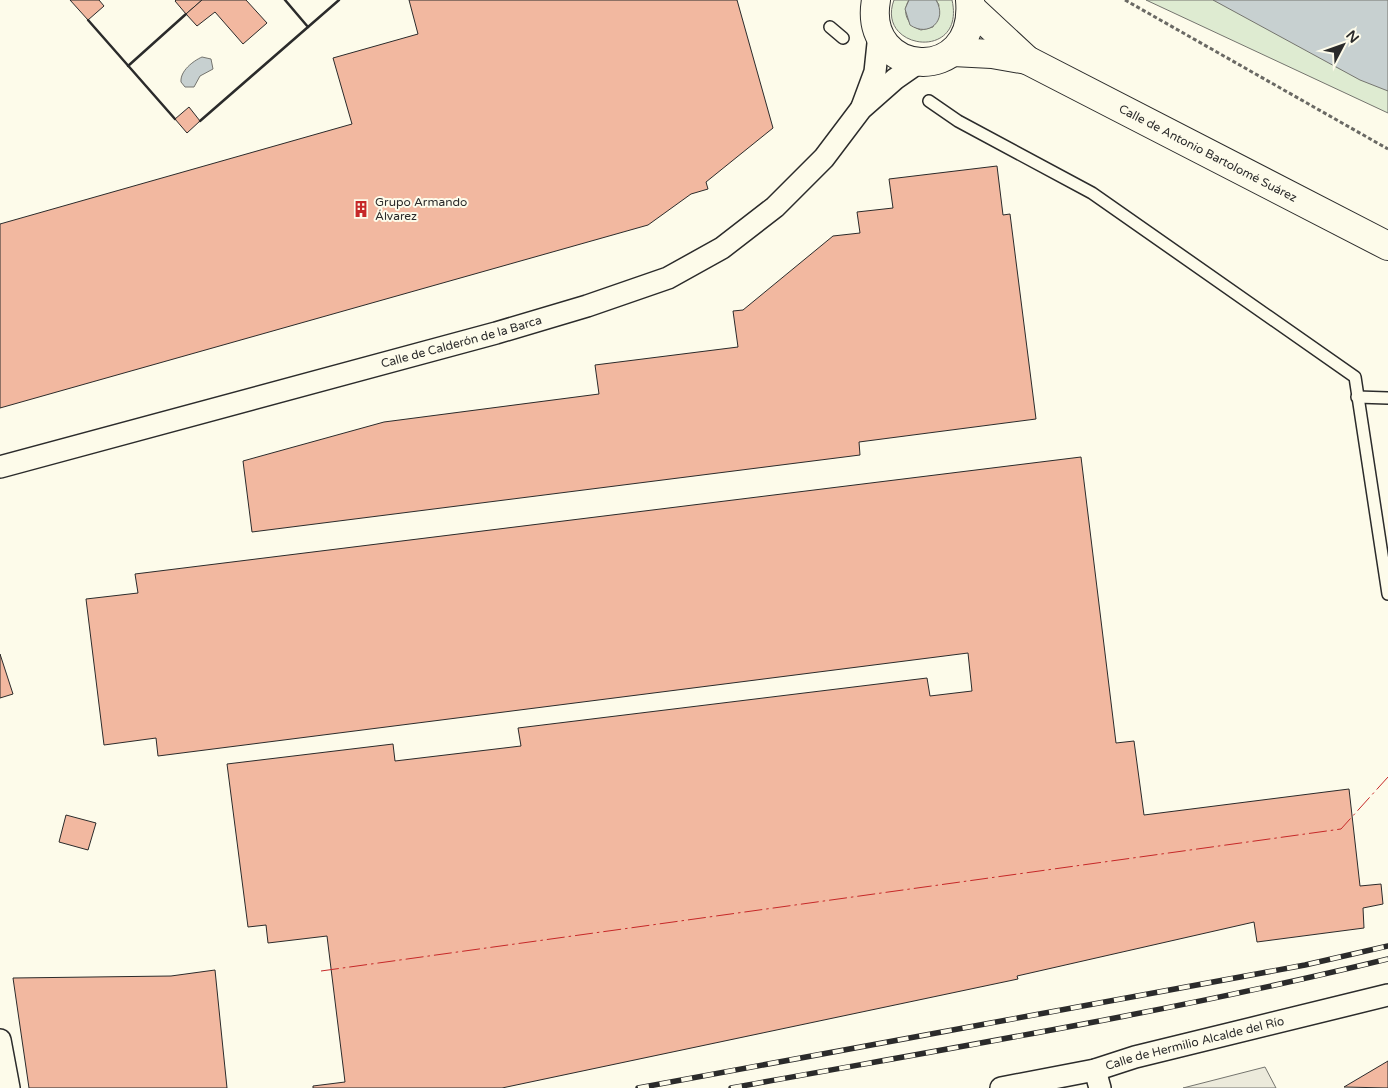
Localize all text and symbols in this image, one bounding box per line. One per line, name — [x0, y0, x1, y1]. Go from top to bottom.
north arrow — [1318, 20, 1368, 70]
text: N — [1342, 27, 1363, 47]
street label: Calle de Antonio Bartolomé Suárez — [1117, 102, 1299, 205]
place label: Grupo Armando Álvarez — [375, 195, 467, 223]
building icon: Grupo Armando Álvarez — [351, 199, 371, 219]
street label: Calle de Calderón de la Barca — [379, 313, 543, 371]
street label: Calle de Hermilio Alcalde del Río — [1103, 1014, 1286, 1073]

